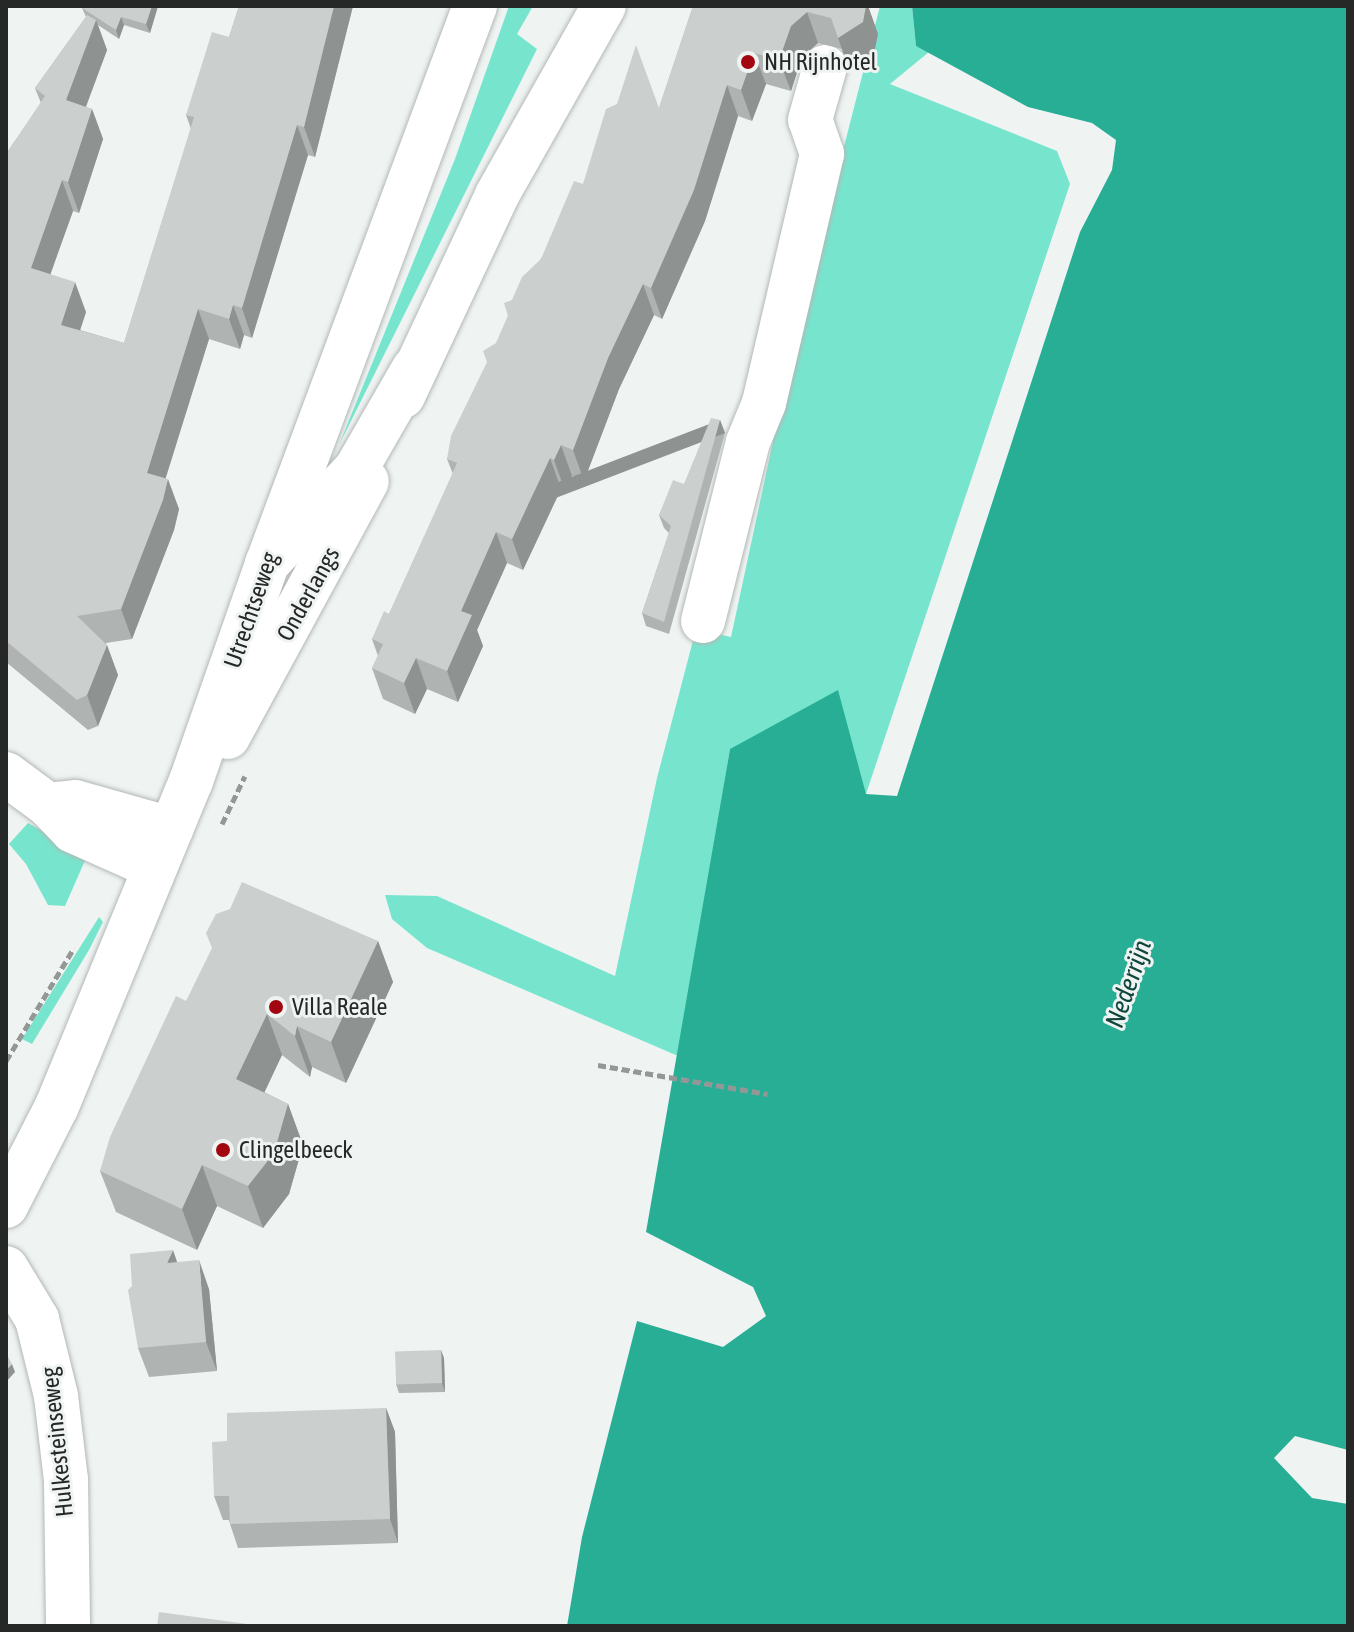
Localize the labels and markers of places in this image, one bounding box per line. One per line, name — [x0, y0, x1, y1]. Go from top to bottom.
place label: NH Rijnhotel — [764, 48, 877, 76]
marker: NH Rijnhotel — [739, 53, 757, 71]
place label: Villa Reale — [292, 993, 388, 1021]
marker: Villa Reale — [267, 998, 285, 1016]
place label: Clingelbeeck — [239, 1136, 353, 1164]
marker: Clingelbeeck — [214, 1141, 232, 1159]

